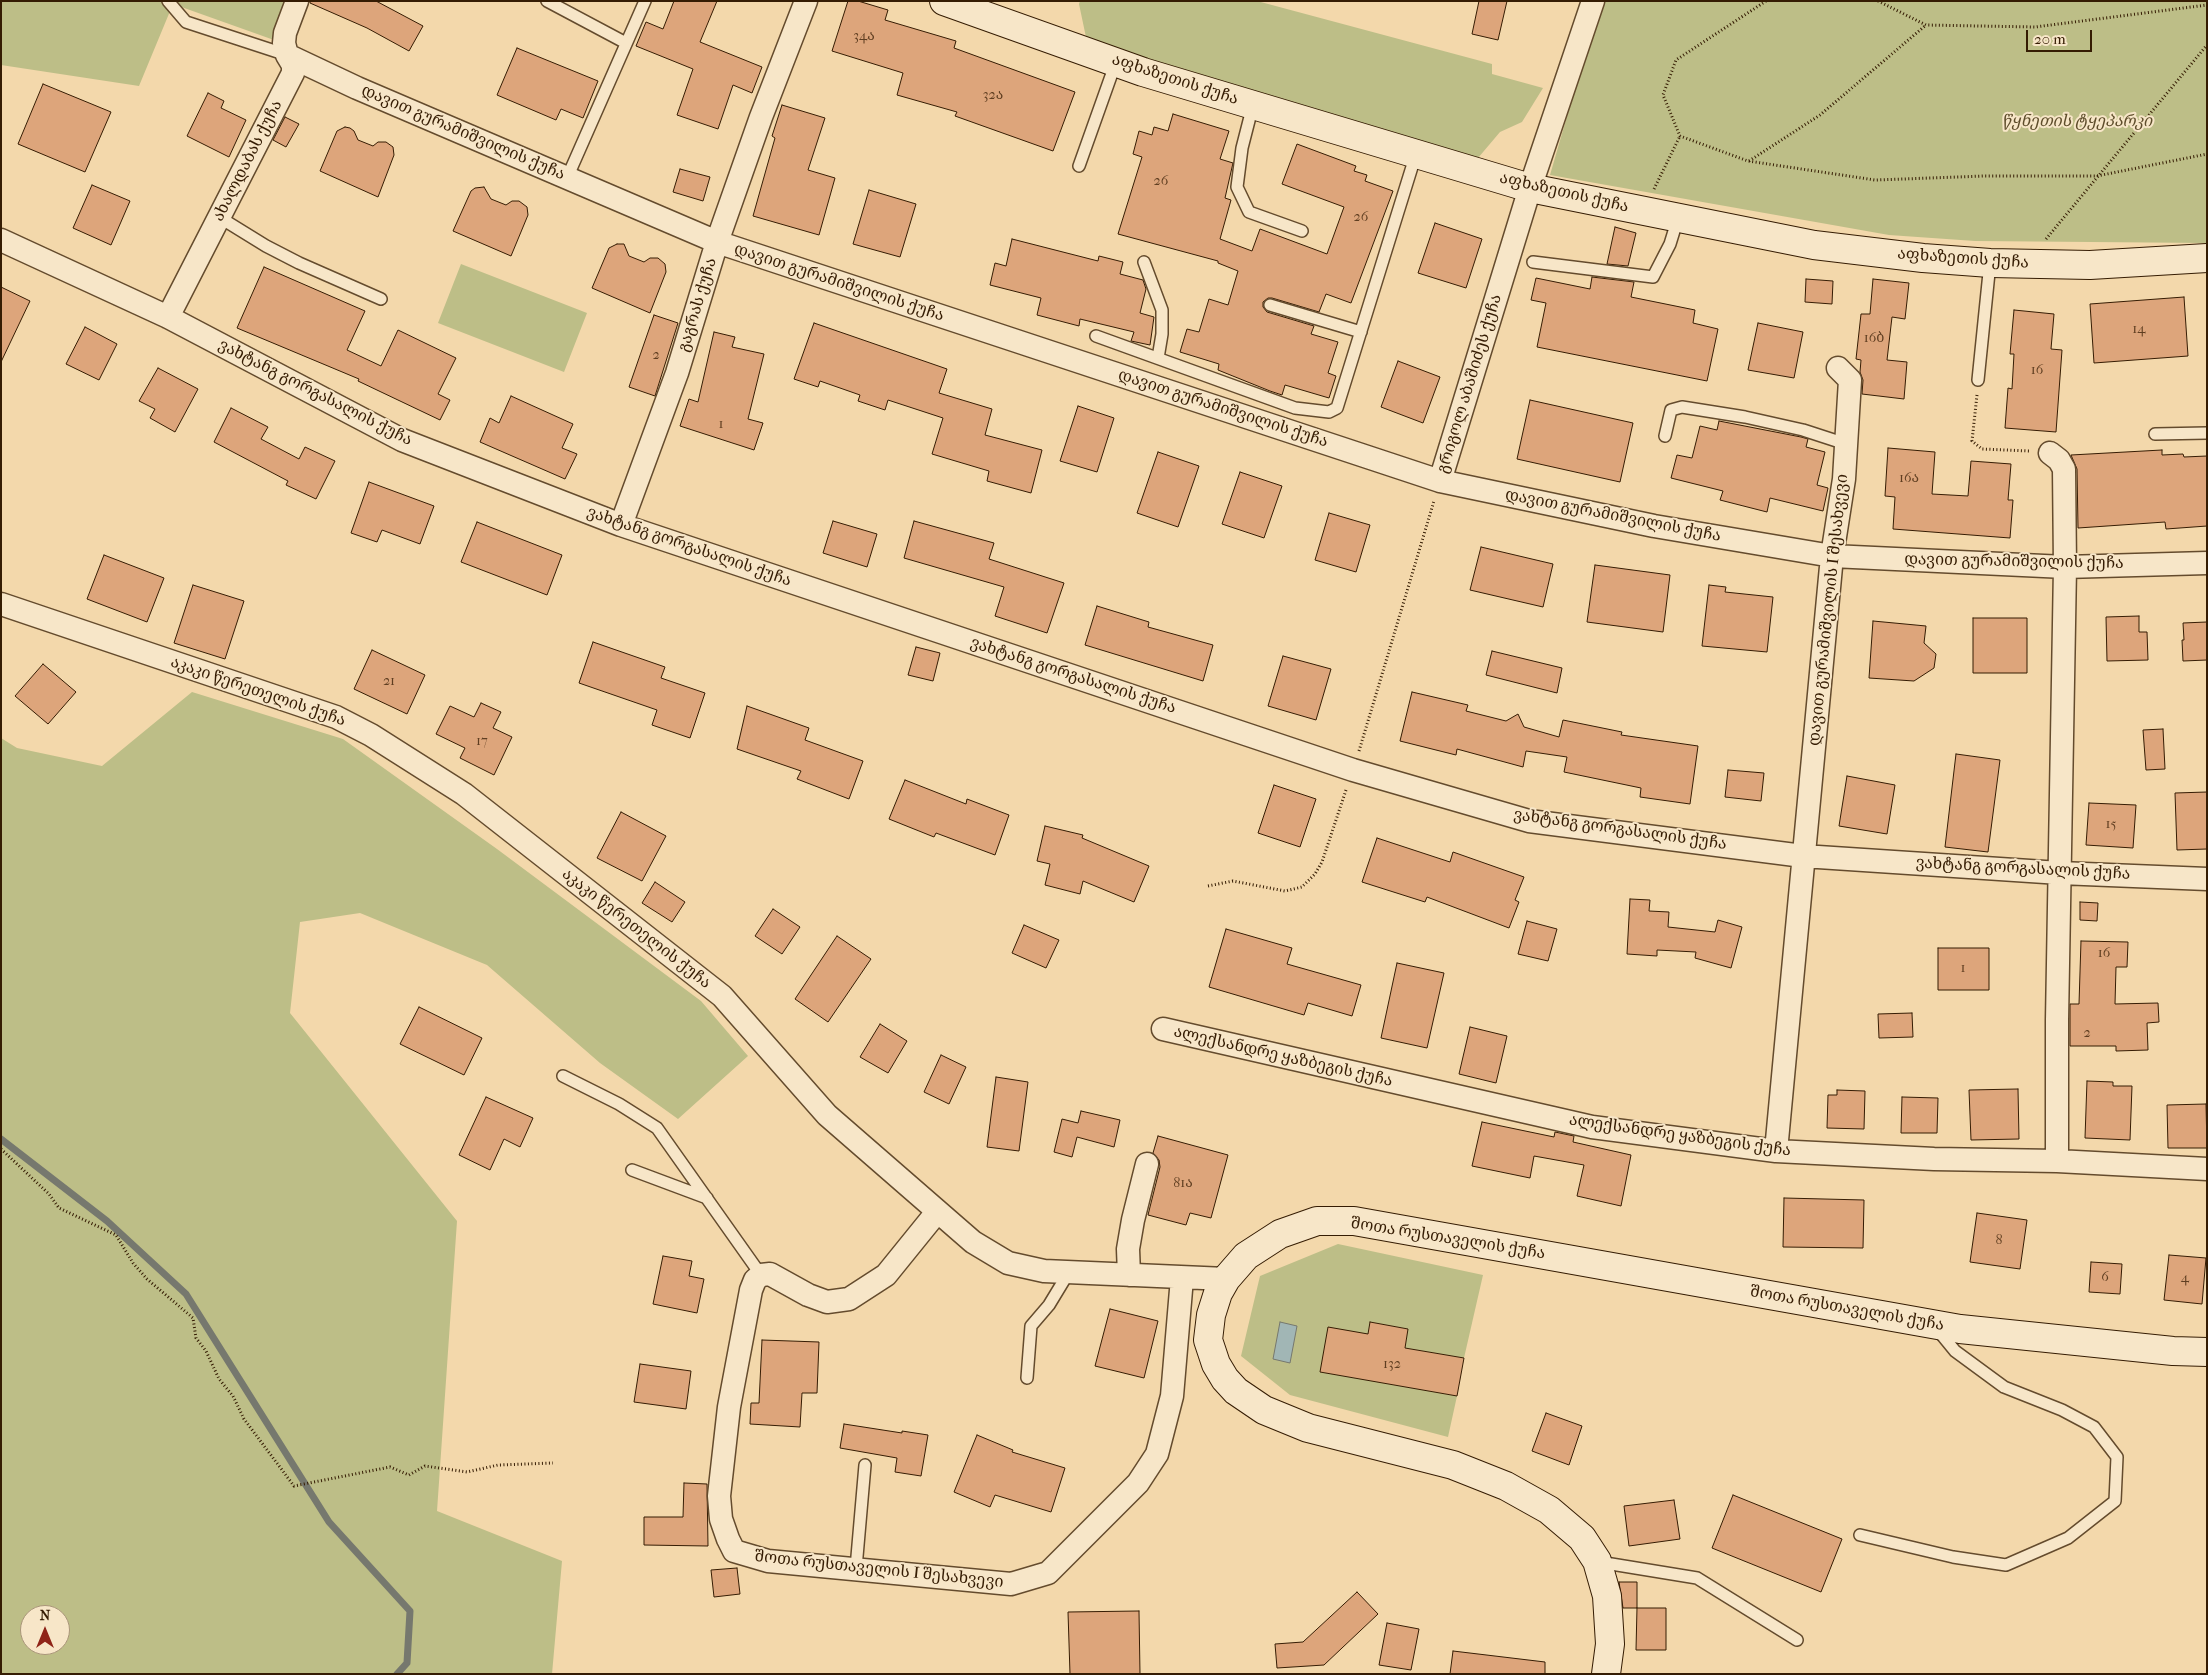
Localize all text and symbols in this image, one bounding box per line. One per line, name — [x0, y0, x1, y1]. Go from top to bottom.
scale bar — [2028, 20, 2094, 52]
house number: 34ა — [853, 29, 875, 45]
text: 20 m — [2034, 30, 2066, 48]
street label: აფხაზეთის ქუჩა — [1109, 50, 1241, 110]
street label: დავით გურამიშვილის ქუჩა — [358, 81, 568, 185]
house number: 32ა — [983, 88, 1003, 104]
street label: ახალდაბას ქუჩა — [209, 97, 287, 225]
park label: წყნეთის ტყეპარკი — [2002, 112, 2152, 132]
street label: აფხაზეთის ქუჩა — [1498, 169, 1630, 217]
house number: 26 — [1154, 174, 1168, 190]
house number: 26 — [1354, 210, 1368, 226]
street label: დავით გურამიშვილის ქუჩა — [732, 240, 946, 326]
street label: აფხაზეთის ქუჩა — [1896, 245, 2030, 273]
street label: გაგრას ქუჩა — [675, 256, 721, 354]
street label: გრიგოლ აბაშიძეს ქუჩა — [1434, 292, 1506, 476]
house number: 14 — [2132, 322, 2146, 338]
house number: 16ბ — [1864, 331, 1884, 347]
street label: ვახტანგ გორგასალის ქუჩა — [215, 336, 415, 450]
house number: 2 — [652, 348, 660, 364]
house number: 16 — [2031, 363, 2043, 379]
street label: დავით გურამიშვილის ქუჩა — [1116, 366, 1330, 452]
house number: 1 — [719, 417, 723, 433]
house number: 16ა — [1899, 471, 1919, 487]
street label: დავით გურამიშვილის I შესახვევი — [1805, 473, 1853, 747]
street label: დავით გურამიშვილის ქუჩა — [1503, 486, 1723, 546]
street label: ვახტანგ გორგასალის ქუჩა — [584, 503, 794, 591]
street label: დავით გურამიშვილის ქუჩა — [1904, 550, 2124, 574]
street label: ვახტანგ გორგასალის ქუჩა — [968, 634, 1178, 718]
street label: აკაკი წერეთელის ქუჩა — [168, 653, 348, 731]
house number: 21 — [383, 674, 395, 690]
house number: 17 — [476, 734, 488, 750]
street label: ვახტანგ გორგასალის ქუჩა — [1512, 806, 1728, 854]
house number: 15 — [2106, 817, 2116, 833]
street label: ვახტანგ გორგასალის ქუჩა — [1915, 854, 2131, 884]
street label: აკაკი წერეთელის ქუჩა — [558, 865, 714, 993]
house number: 16 — [2098, 946, 2110, 962]
house number: 1 — [1961, 961, 1965, 977]
street label: ალექსანდრე ყაზბეგის ქუჩა — [1172, 1022, 1394, 1092]
house number: 2 — [2083, 1026, 2091, 1042]
street label: ალექსანდრე ყაზბეგის ქუჩა — [1568, 1111, 1792, 1161]
house number: 81ა — [1173, 1176, 1193, 1192]
street label: შოთა რუსთაველის ქუჩა — [1349, 1214, 1547, 1264]
house number: 8 — [1995, 1233, 2003, 1249]
house number: 6 — [2101, 1270, 2109, 1286]
house number: 4 — [2181, 1271, 2189, 1287]
street label: შოთა რუსთაველის ქუჩა — [1749, 1282, 1945, 1336]
house number: 132 — [1383, 1357, 1401, 1373]
street label: შოთა რუსთაველის I შესახვევი — [754, 1547, 1004, 1593]
north arrow — [20, 1605, 70, 1655]
text: N — [40, 1607, 50, 1624]

